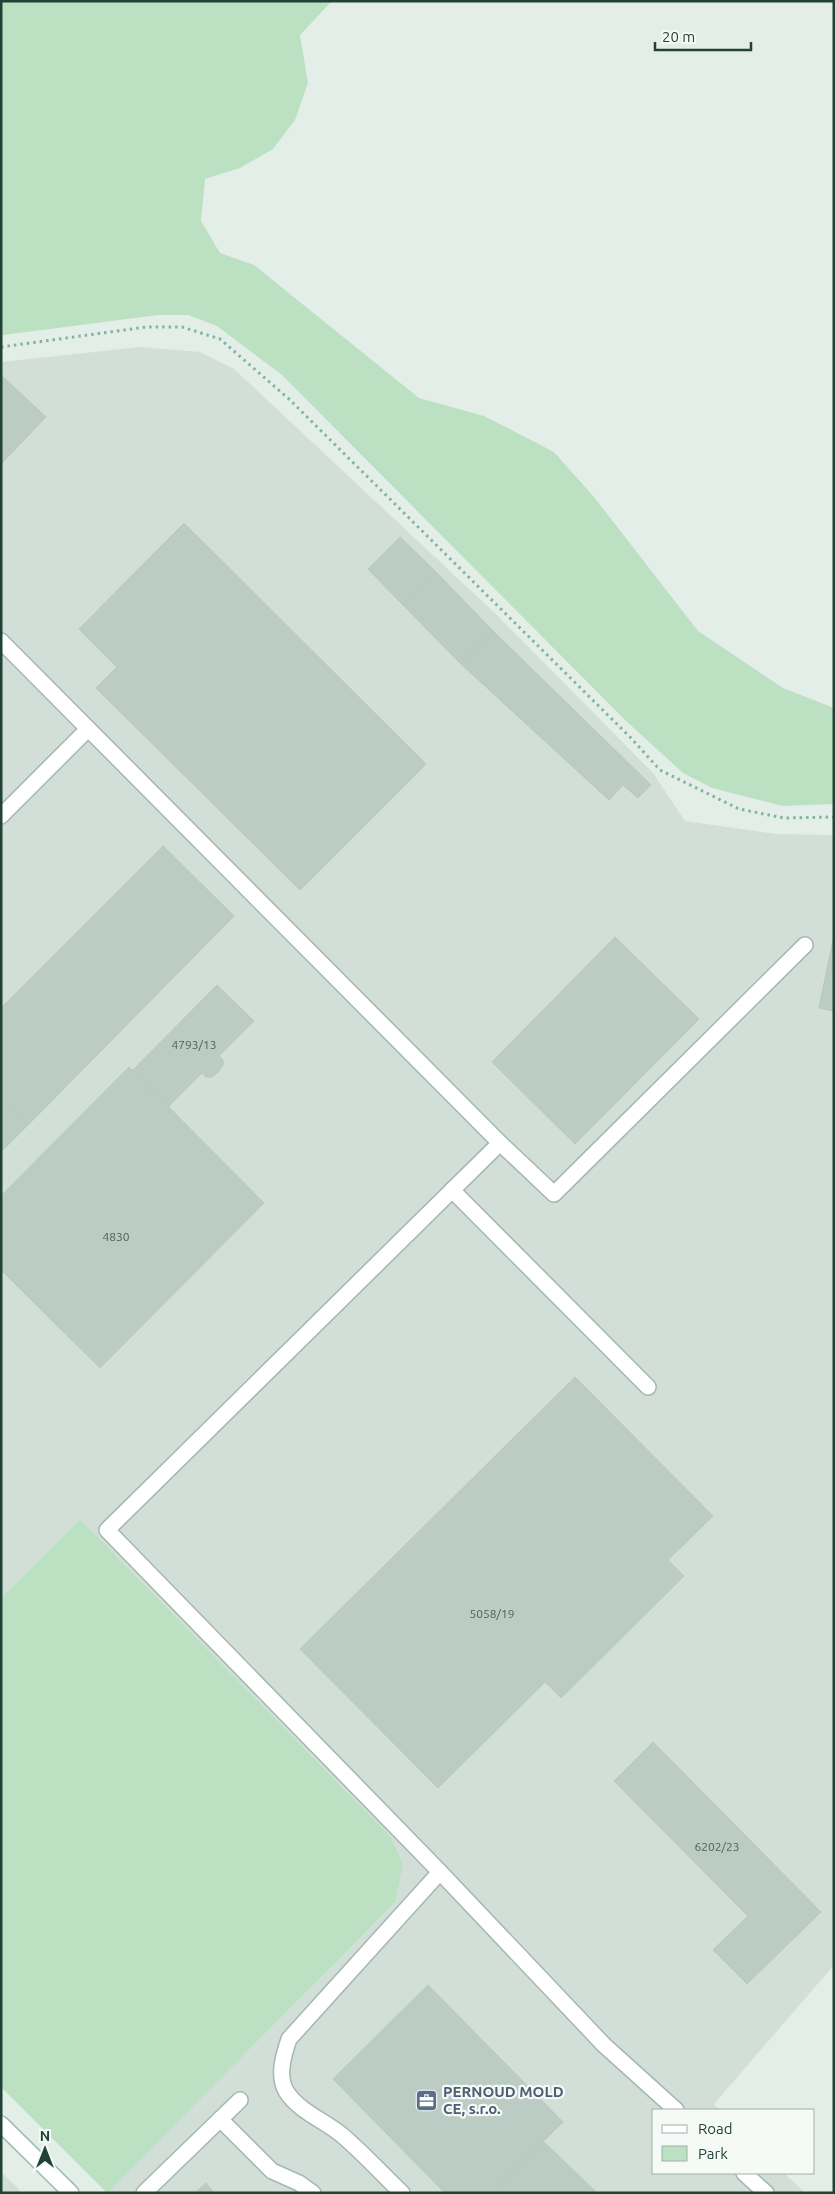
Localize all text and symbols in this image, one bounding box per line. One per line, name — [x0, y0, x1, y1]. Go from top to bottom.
scale bar — [655, 20, 751, 52]
text: 20 m — [662, 28, 695, 45]
house number: 4793/13 — [171, 1038, 217, 1051]
house number: 4830 — [102, 1230, 130, 1243]
house number: 5058/19 — [469, 1607, 515, 1620]
house number: 6202/23 — [694, 1840, 740, 1853]
place label: PERNOUD MOLD CE, s.r.o. — [443, 2083, 564, 2117]
office icon: PERNOUD MOLD CE, s.r.o. — [415, 2088, 439, 2112]
legend — [652, 2109, 815, 2174]
text: Road — [698, 2120, 733, 2137]
north arrow — [20, 2124, 70, 2174]
text: N — [40, 2128, 50, 2144]
text: Park — [698, 2145, 728, 2162]

